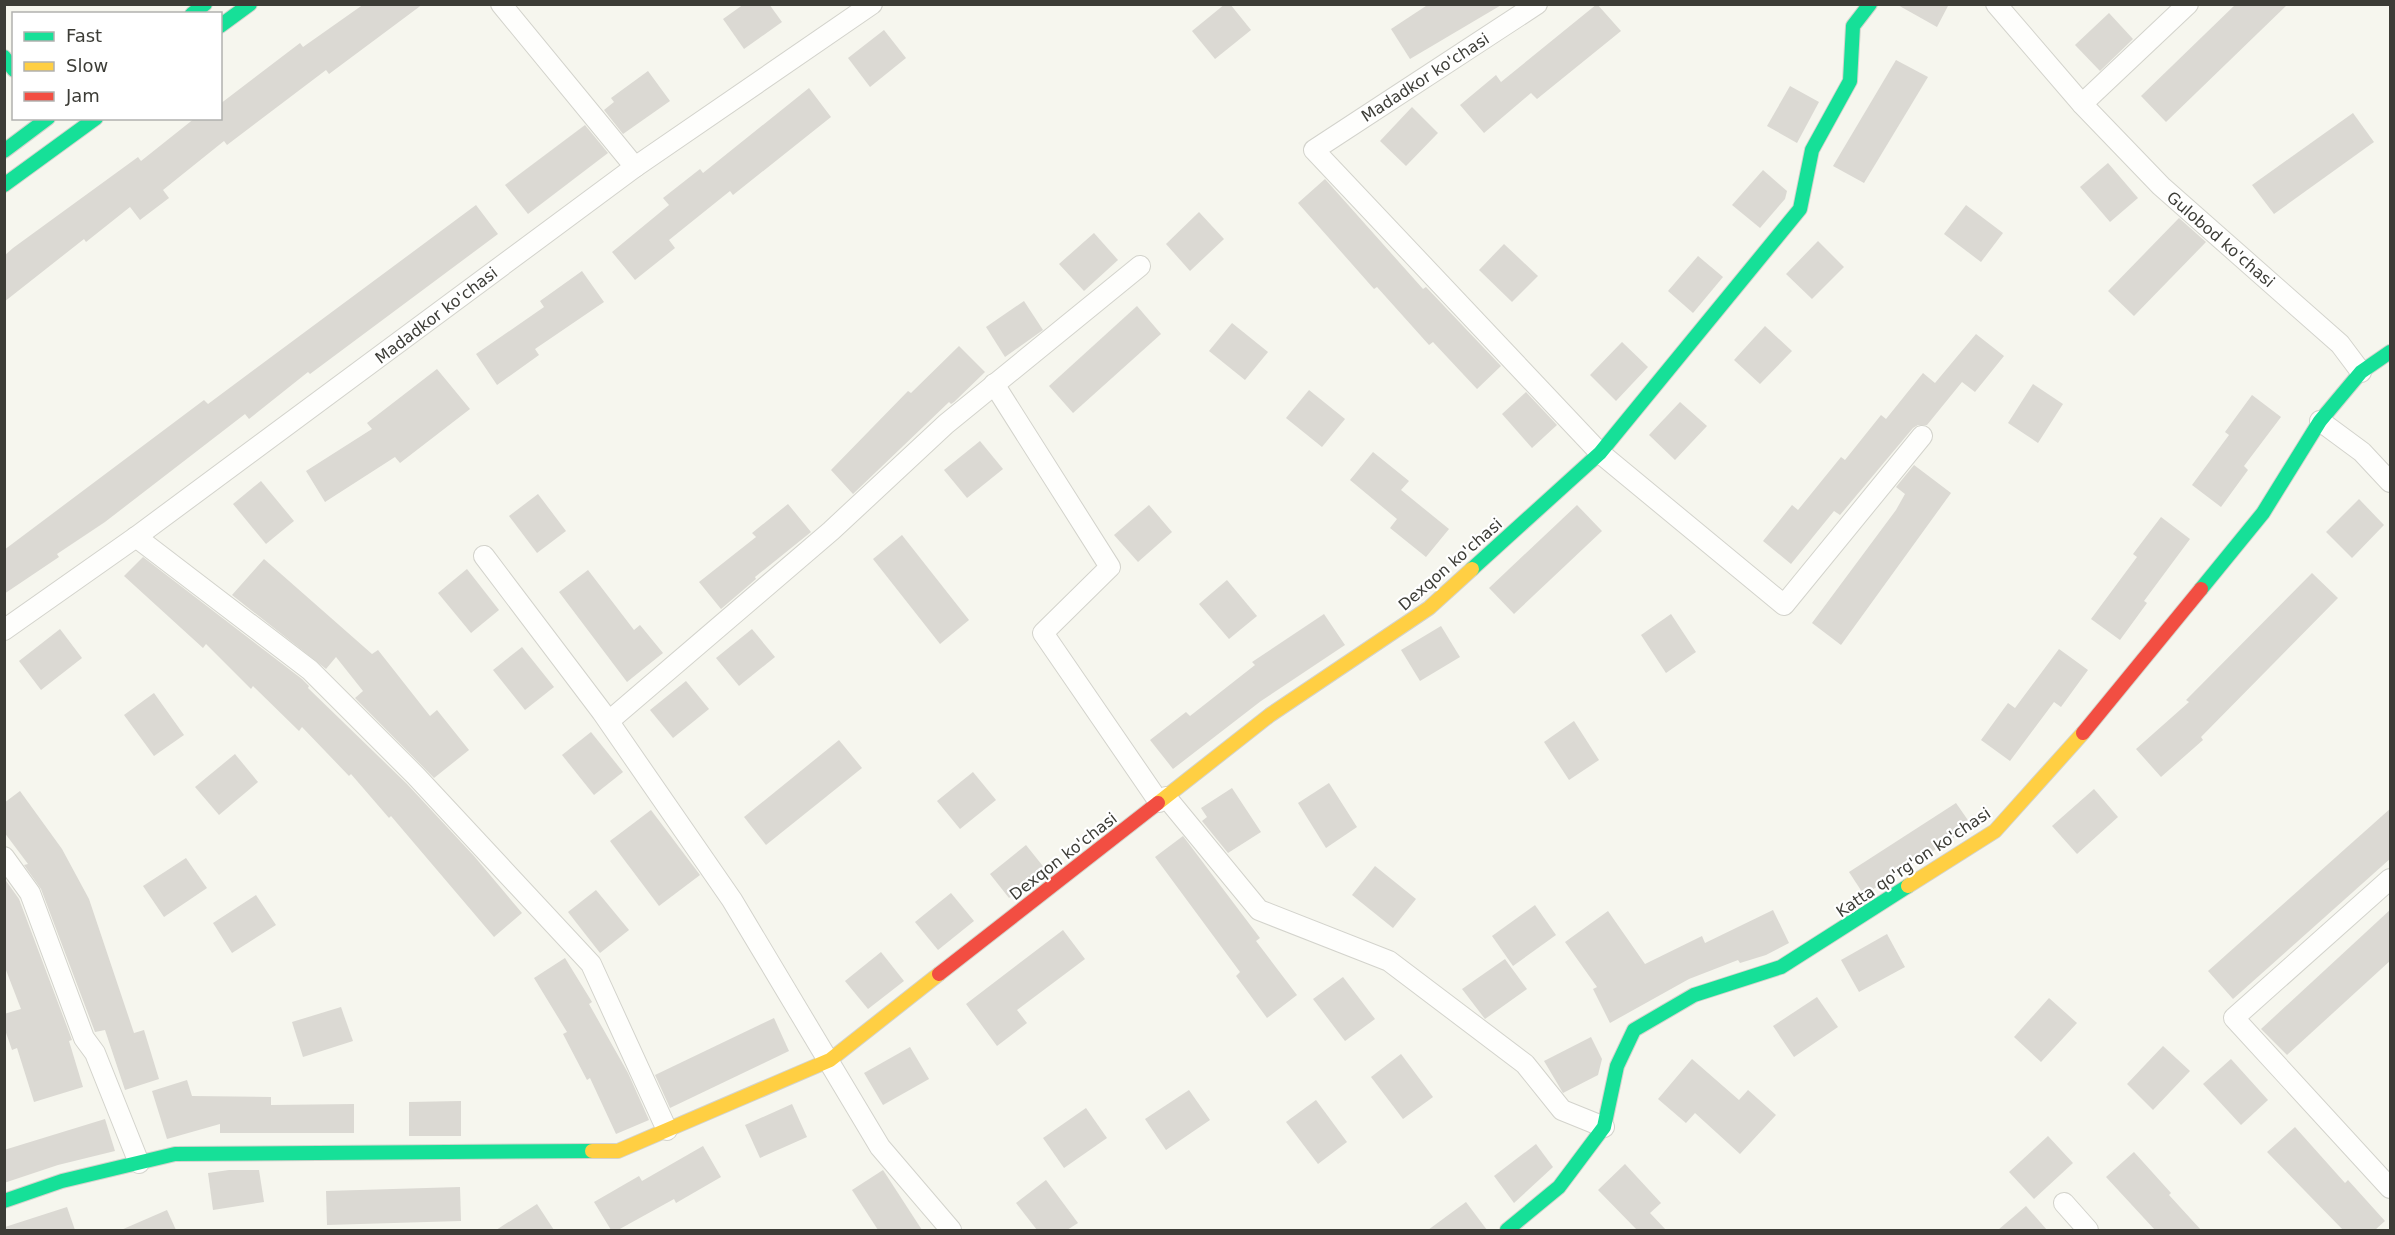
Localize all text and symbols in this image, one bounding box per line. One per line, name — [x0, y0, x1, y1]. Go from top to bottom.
legend — [12, 12, 222, 120]
text: Fast — [66, 25, 102, 46]
street label: Madadkor ko'chasi — [1358, 29, 1493, 126]
text: Slow — [66, 55, 108, 76]
text: Jam — [65, 85, 100, 106]
street label: Gulobod ko'chasi — [2163, 187, 2278, 291]
street label: Madadkor ko'chasi — [371, 263, 501, 368]
street label: Dexqon ko'chasi — [1395, 514, 1506, 614]
street label: Katta qo'rg'on ko'chasi — [1832, 804, 1994, 921]
street label: Dexqon ko'chasi — [1006, 809, 1121, 904]

